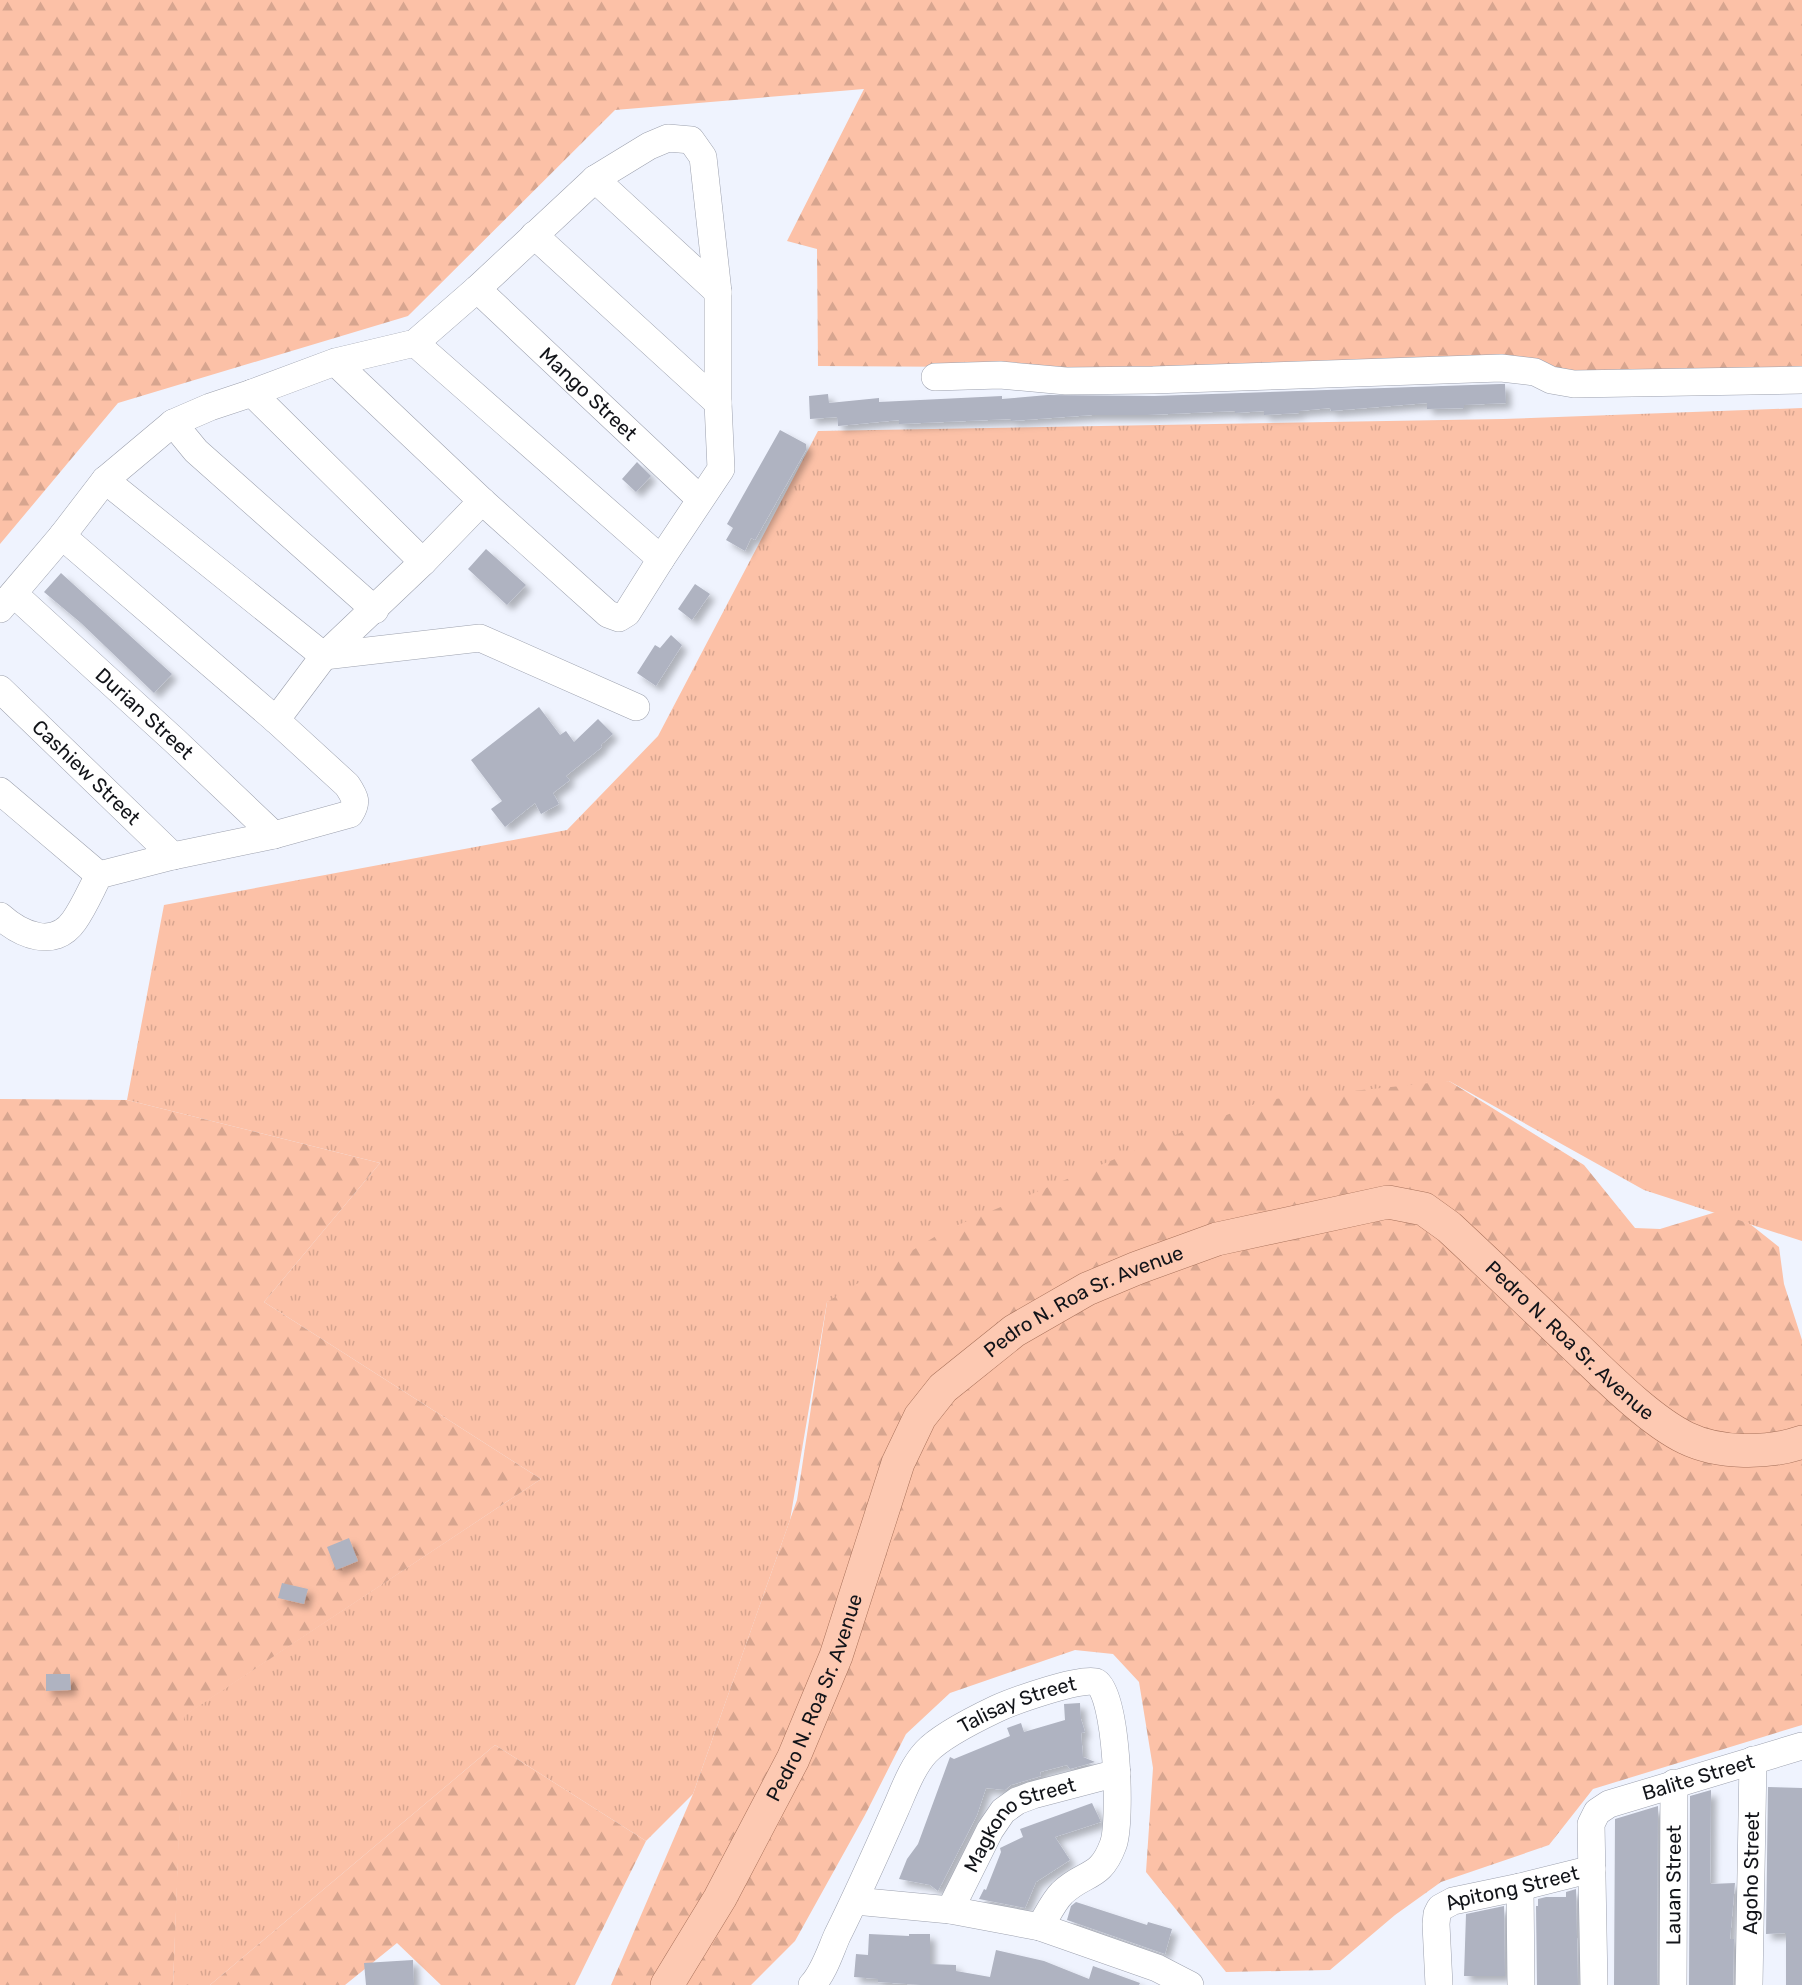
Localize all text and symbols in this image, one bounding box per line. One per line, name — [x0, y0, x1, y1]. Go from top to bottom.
street label: Mango Street — [535, 342, 642, 446]
street label: Durian Street — [91, 663, 199, 764]
street label: Cashiew Street — [27, 715, 145, 830]
street label: Pedro N. Roa Sr. Avenue — [979, 1240, 1187, 1363]
street label: Pedro N. Roa Sr. Avenue — [1481, 1256, 1659, 1425]
street label: Pedro N. Roa Sr. Avenue — [761, 1591, 867, 1805]
street label: Talisay Street — [954, 1671, 1079, 1738]
street label: Balite Street — [1639, 1749, 1757, 1805]
street label: Magkono Street — [959, 1772, 1078, 1876]
street label: Agoho Street — [1738, 1811, 1764, 1935]
street label: Lauan Street — [1661, 1825, 1686, 1945]
street label: Apitong Street — [1440, 1861, 1581, 1915]

